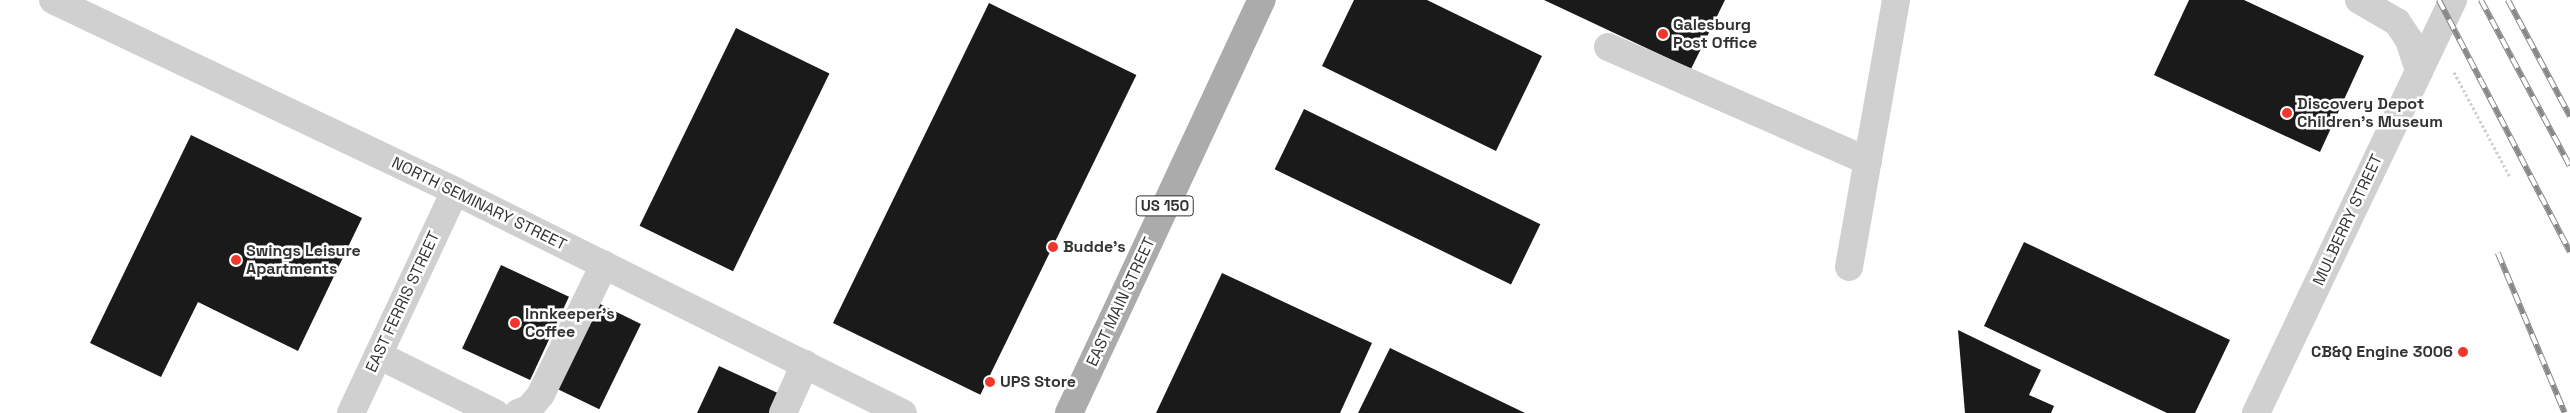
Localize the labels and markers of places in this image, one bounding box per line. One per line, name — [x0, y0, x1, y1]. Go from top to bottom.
place label: Galesburg Post Office — [1673, 15, 1757, 53]
marker: Galesburg Post Office — [1657, 28, 1669, 40]
place label: Discovery Depot Children's Museum — [2297, 94, 2443, 132]
marker: Discovery Depot Children's Museum — [2281, 107, 2293, 119]
place label: Budde's — [1063, 237, 1126, 257]
place label: Swings Leisure Apartments — [246, 241, 361, 279]
marker: Budde's — [1047, 241, 1059, 253]
marker: Swings Leisure Apartments — [230, 254, 242, 266]
place label: Innkeeper's Coffee — [525, 304, 615, 342]
marker: Innkeeper's Coffee — [509, 317, 521, 329]
place label: CB&Q Engine 3006 — [2311, 342, 2453, 362]
marker: CB&Q Engine 3006 — [2457, 346, 2469, 358]
place label: UPS Store — [1000, 372, 1076, 392]
marker: UPS Store — [984, 376, 996, 388]

